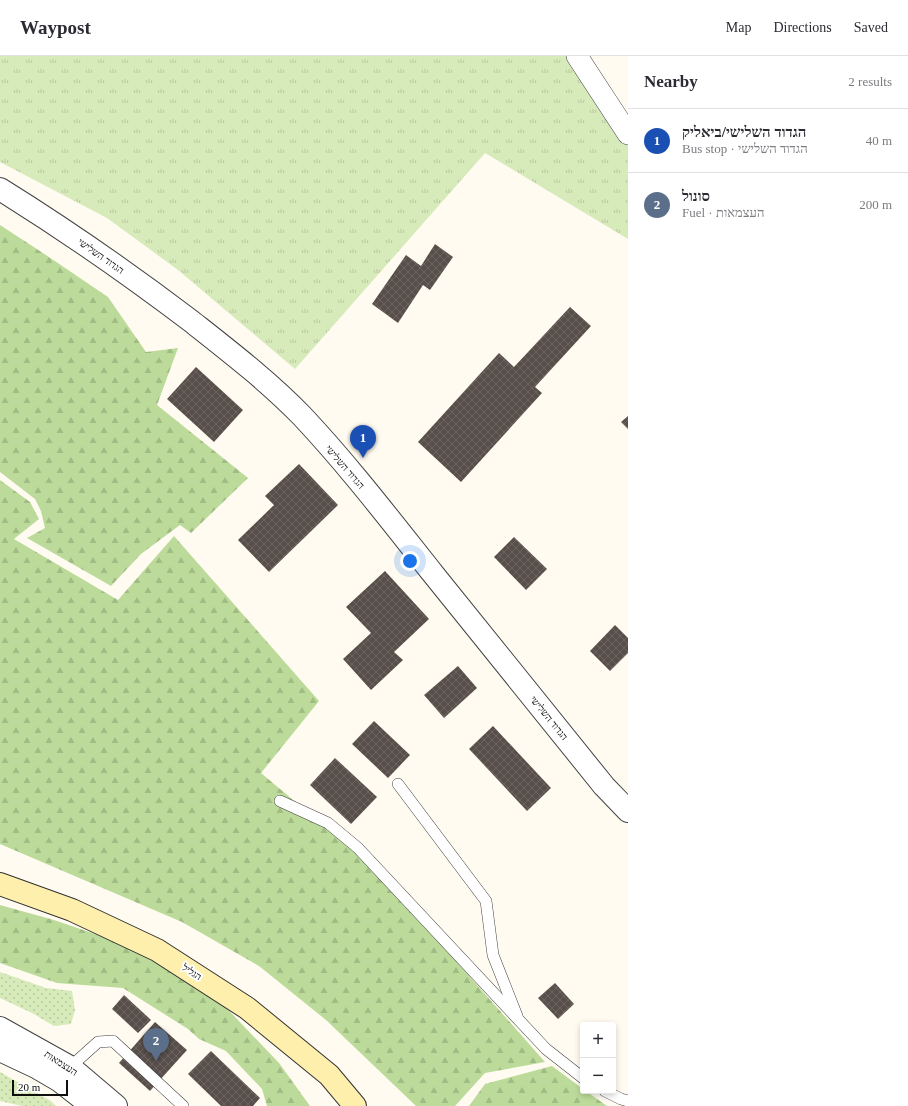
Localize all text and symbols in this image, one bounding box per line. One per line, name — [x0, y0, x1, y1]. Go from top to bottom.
text: Waypost — [20, 17, 91, 38]
text: Map — [726, 20, 751, 35]
text: Directions — [773, 20, 832, 35]
text: Saved — [854, 20, 888, 35]
text: Nearby — [644, 72, 698, 91]
text: 2 results — [848, 74, 892, 89]
text: הגדוד השלישי/ביאליק — [682, 124, 806, 140]
text: 1 — [654, 133, 660, 148]
text: 40 m — [866, 133, 892, 148]
text: Bus stop · הגדוד השלישי — [682, 141, 808, 156]
text: סונול — [682, 188, 710, 204]
text: 2 — [654, 197, 660, 212]
text: 200 m — [859, 197, 892, 212]
text: Fuel · העצמאות — [682, 205, 764, 220]
street label: הגדוד השלישי — [76, 236, 126, 276]
pin: 1 — [350, 425, 376, 458]
street label: הגדוד השלישי — [323, 443, 367, 491]
your location — [400, 551, 420, 571]
street label: הגדוד השלישי — [528, 694, 570, 742]
street label: הגליל — [179, 961, 204, 982]
map controls — [580, 1022, 616, 1094]
button: + — [580, 1022, 616, 1058]
pin: 2 — [143, 1028, 169, 1061]
street label: העצמאות — [42, 1048, 80, 1078]
button: − — [580, 1058, 616, 1094]
scale bar — [12, 1078, 68, 1097]
text: 20 m — [18, 1081, 40, 1093]

